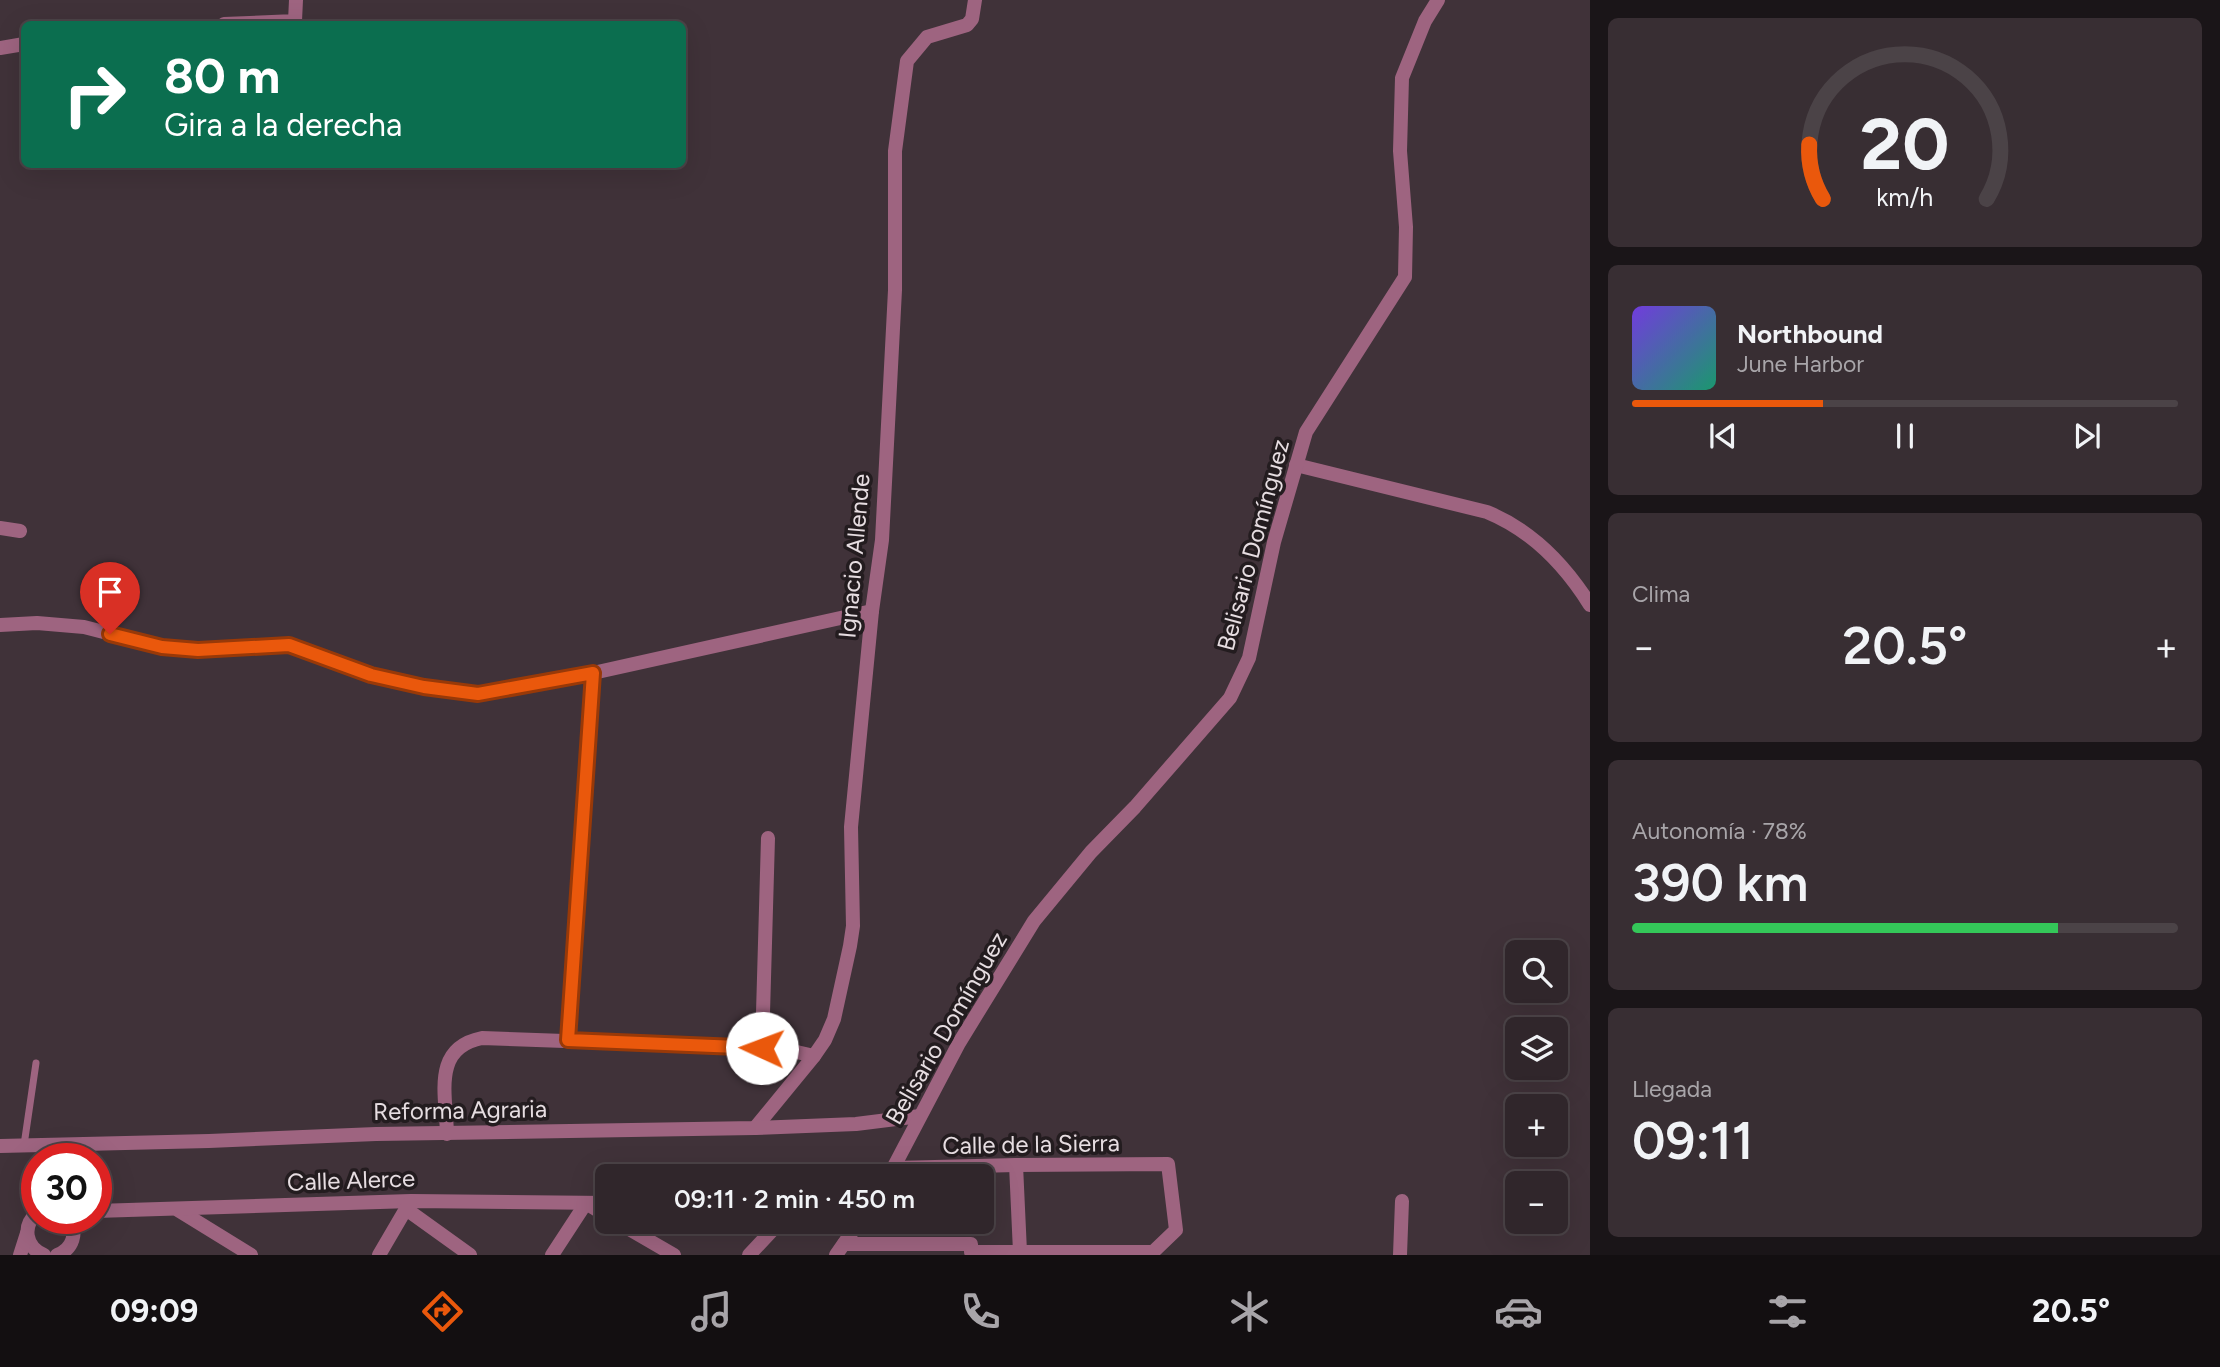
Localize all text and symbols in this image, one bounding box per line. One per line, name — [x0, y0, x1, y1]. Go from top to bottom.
text: 80 m — [164, 46, 280, 105]
icon: right — [49, 49, 140, 140]
text: 20 — [1860, 100, 1950, 187]
text: Gira a la derecha — [164, 106, 402, 144]
text: km/h — [1876, 182, 1934, 212]
text: Northbound — [1737, 318, 1883, 350]
text: June Harbor — [1737, 350, 1864, 378]
icon: previous — [1704, 417, 1742, 455]
icon: pause — [1886, 417, 1924, 455]
icon: next — [2068, 417, 2106, 455]
street label: Belisario Domínguez — [1211, 436, 1295, 654]
street label: Ignacio Allende — [832, 472, 876, 640]
pin — [80, 562, 140, 634]
icon: arrive — [91, 573, 129, 611]
text: Clima — [1632, 580, 1690, 608]
text: 20.5° — [1843, 615, 1967, 677]
text: − — [1632, 624, 1656, 670]
text: + — [2154, 624, 2178, 670]
text: Autonomía · 78% — [1632, 817, 1807, 845]
text: 390 km — [1632, 852, 1808, 914]
street label: Belisario Domínguez — [879, 926, 1013, 1130]
map controls — [1505, 940, 1568, 1234]
button: search — [1505, 940, 1568, 1003]
position arrow — [725, 1011, 799, 1085]
button: layers — [1505, 1017, 1568, 1080]
text: Llegada — [1632, 1075, 1712, 1103]
street label: Reforma Agraria — [373, 1094, 547, 1126]
button: + — [1505, 1094, 1568, 1157]
text: 09:11 — [1632, 1110, 1754, 1172]
street label: Calle de la Sierra — [942, 1128, 1120, 1160]
speed limit sign: 30 — [21, 1143, 112, 1234]
street label: Calle Alerce — [287, 1163, 415, 1197]
button: − — [1505, 1171, 1568, 1234]
text: 09:11 · 2 min · 450 m — [674, 1183, 915, 1215]
icon: directions — [418, 1287, 467, 1336]
icon: music — [687, 1287, 736, 1336]
icon: phone — [956, 1287, 1005, 1336]
icon: climate — [1225, 1287, 1274, 1336]
icon: car — [1494, 1287, 1543, 1336]
icon: filters — [1763, 1287, 1812, 1336]
text: 09:09 — [110, 1292, 198, 1330]
text: 20.5° — [2032, 1292, 2110, 1330]

